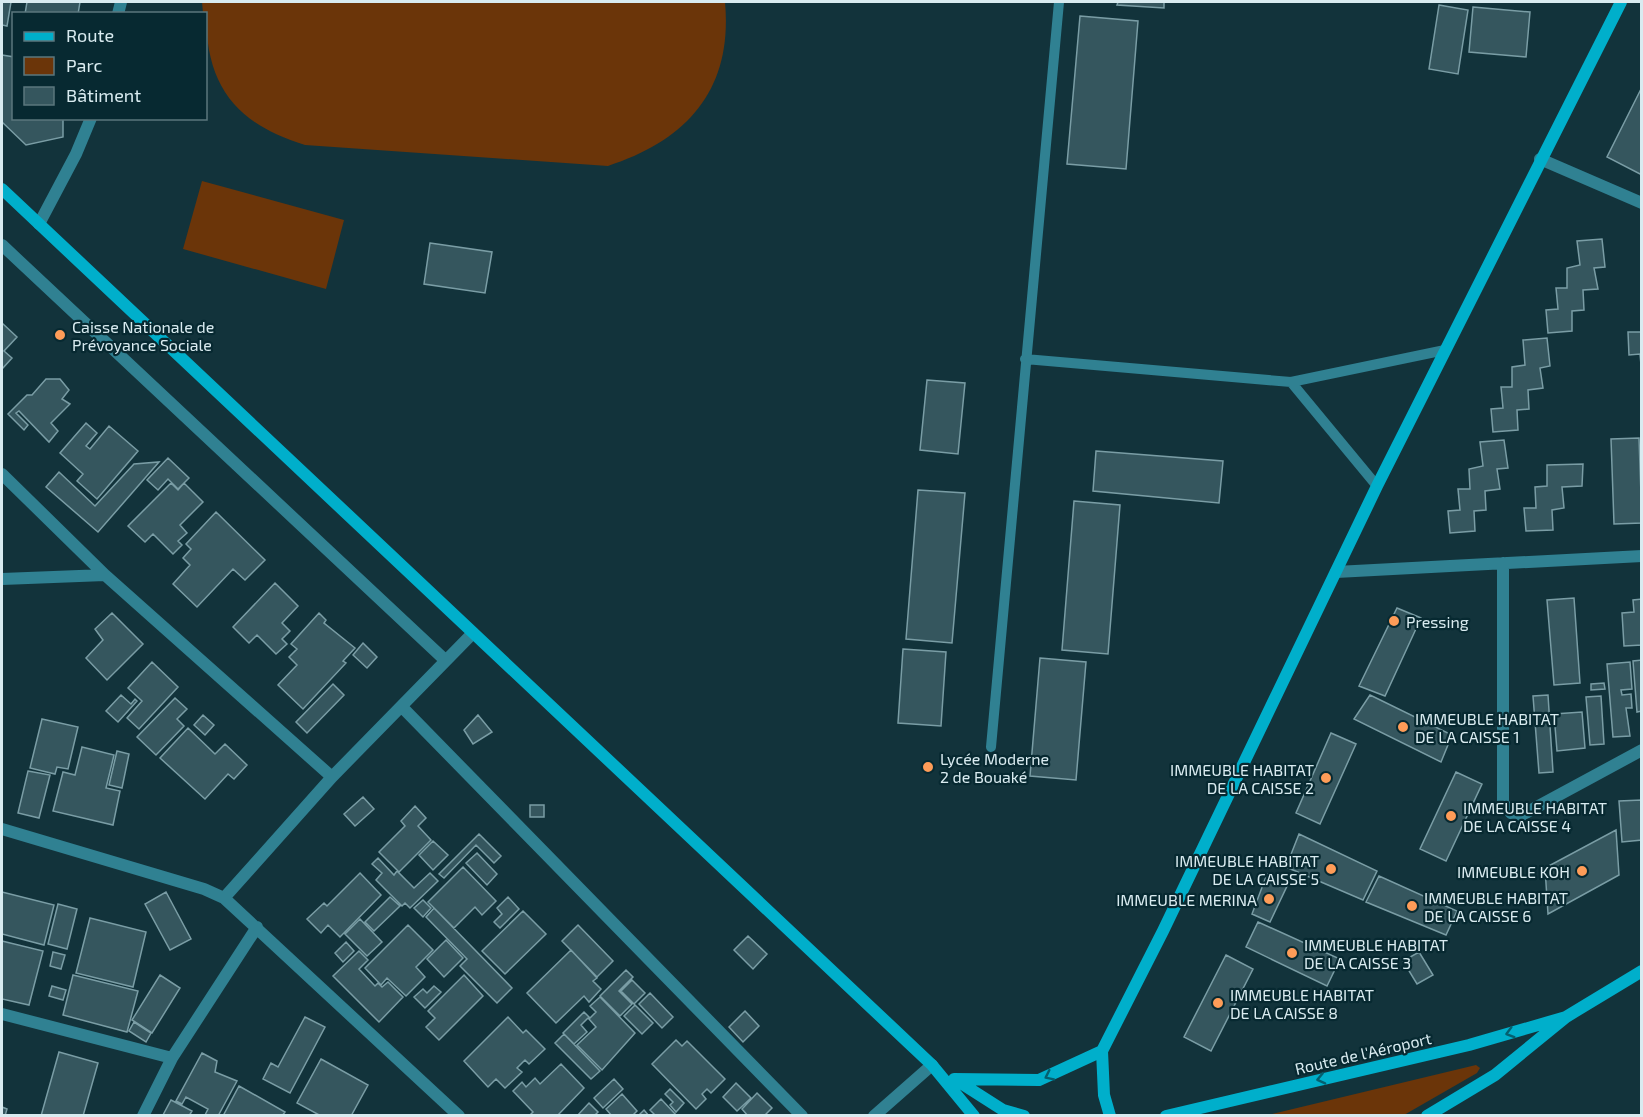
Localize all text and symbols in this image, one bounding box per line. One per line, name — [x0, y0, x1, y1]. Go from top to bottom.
legend — [12, 12, 207, 120]
text: Route — [66, 24, 114, 46]
text: Parc — [66, 54, 102, 76]
text: Bâtiment — [66, 84, 141, 106]
place label: Caisse Nationale de Prévoyance Sociale — [72, 317, 214, 354]
marker: Caisse Nationale de Prévoyance Sociale — [53, 328, 67, 342]
place label: Pressing — [1406, 612, 1469, 631]
marker: Pressing — [1387, 614, 1401, 628]
place label: IMMEUBLE HABITAT DE LA CAISSE 1 — [1415, 709, 1559, 746]
marker: IMMEUBLE HABITAT DE LA CAISSE 1 — [1396, 720, 1410, 734]
place label: Lycée Moderne 2 de Bouaké — [940, 749, 1049, 786]
marker: Lycée Moderne 2 de Bouaké — [921, 760, 935, 774]
place label: IMMEUBLE HABITAT DE LA CAISSE 2 — [1170, 760, 1314, 797]
marker: IMMEUBLE HABITAT DE LA CAISSE 2 — [1319, 771, 1333, 785]
place label: IMMEUBLE HABITAT DE LA CAISSE 4 — [1463, 798, 1607, 835]
marker: IMMEUBLE HABITAT DE LA CAISSE 4 — [1444, 809, 1458, 823]
place label: IMMEUBLE HABITAT DE LA CAISSE 5 — [1175, 851, 1319, 888]
marker: IMMEUBLE HABITAT DE LA CAISSE 5 — [1324, 862, 1338, 876]
place label: IMMEUBLE KOH — [1457, 862, 1570, 881]
marker: IMMEUBLE KOH — [1575, 864, 1589, 878]
place label: IMMEUBLE HABITAT DE LA CAISSE 6 — [1424, 888, 1568, 925]
place label: IMMEUBLE MERINA — [1116, 890, 1257, 909]
marker: IMMEUBLE MERINA — [1262, 892, 1276, 906]
marker: IMMEUBLE HABITAT DE LA CAISSE 6 — [1405, 899, 1419, 913]
place label: IMMEUBLE HABITAT DE LA CAISSE 3 — [1304, 935, 1448, 972]
marker: IMMEUBLE HABITAT DE LA CAISSE 3 — [1285, 946, 1299, 960]
place label: IMMEUBLE HABITAT DE LA CAISSE 8 — [1230, 985, 1374, 1022]
marker: IMMEUBLE HABITAT DE LA CAISSE 8 — [1211, 996, 1225, 1010]
one-way arrow — [1505, 1026, 1516, 1038]
street label: Route de l'Aéroport — [1293, 1028, 1433, 1078]
one-way arrow — [1044, 1068, 1055, 1080]
one-way arrow — [1316, 1072, 1326, 1085]

